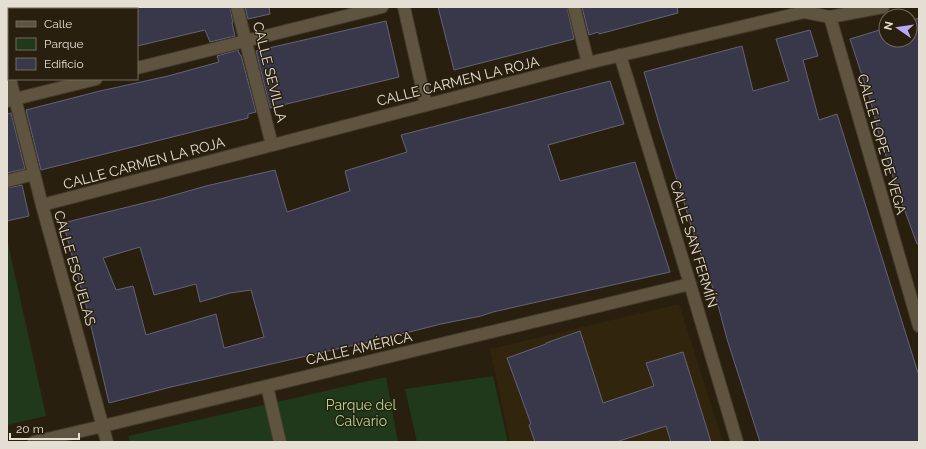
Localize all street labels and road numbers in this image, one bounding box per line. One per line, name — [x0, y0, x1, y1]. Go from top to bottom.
street label: CALLE SEVILLA — [250, 20, 290, 124]
street label: CALLE CARMEN LA ROJA — [375, 53, 541, 109]
street label: CALLE LOPE DE VEGA — [854, 72, 910, 217]
street label: CALLE CARMEN LA ROJA — [61, 134, 227, 192]
street label: CALLE SAN FERMÍN — [667, 178, 722, 309]
street label: CALLE ESCUELAS — [51, 209, 99, 328]
street label: CALLE AMÉRICA — [304, 327, 414, 368]

